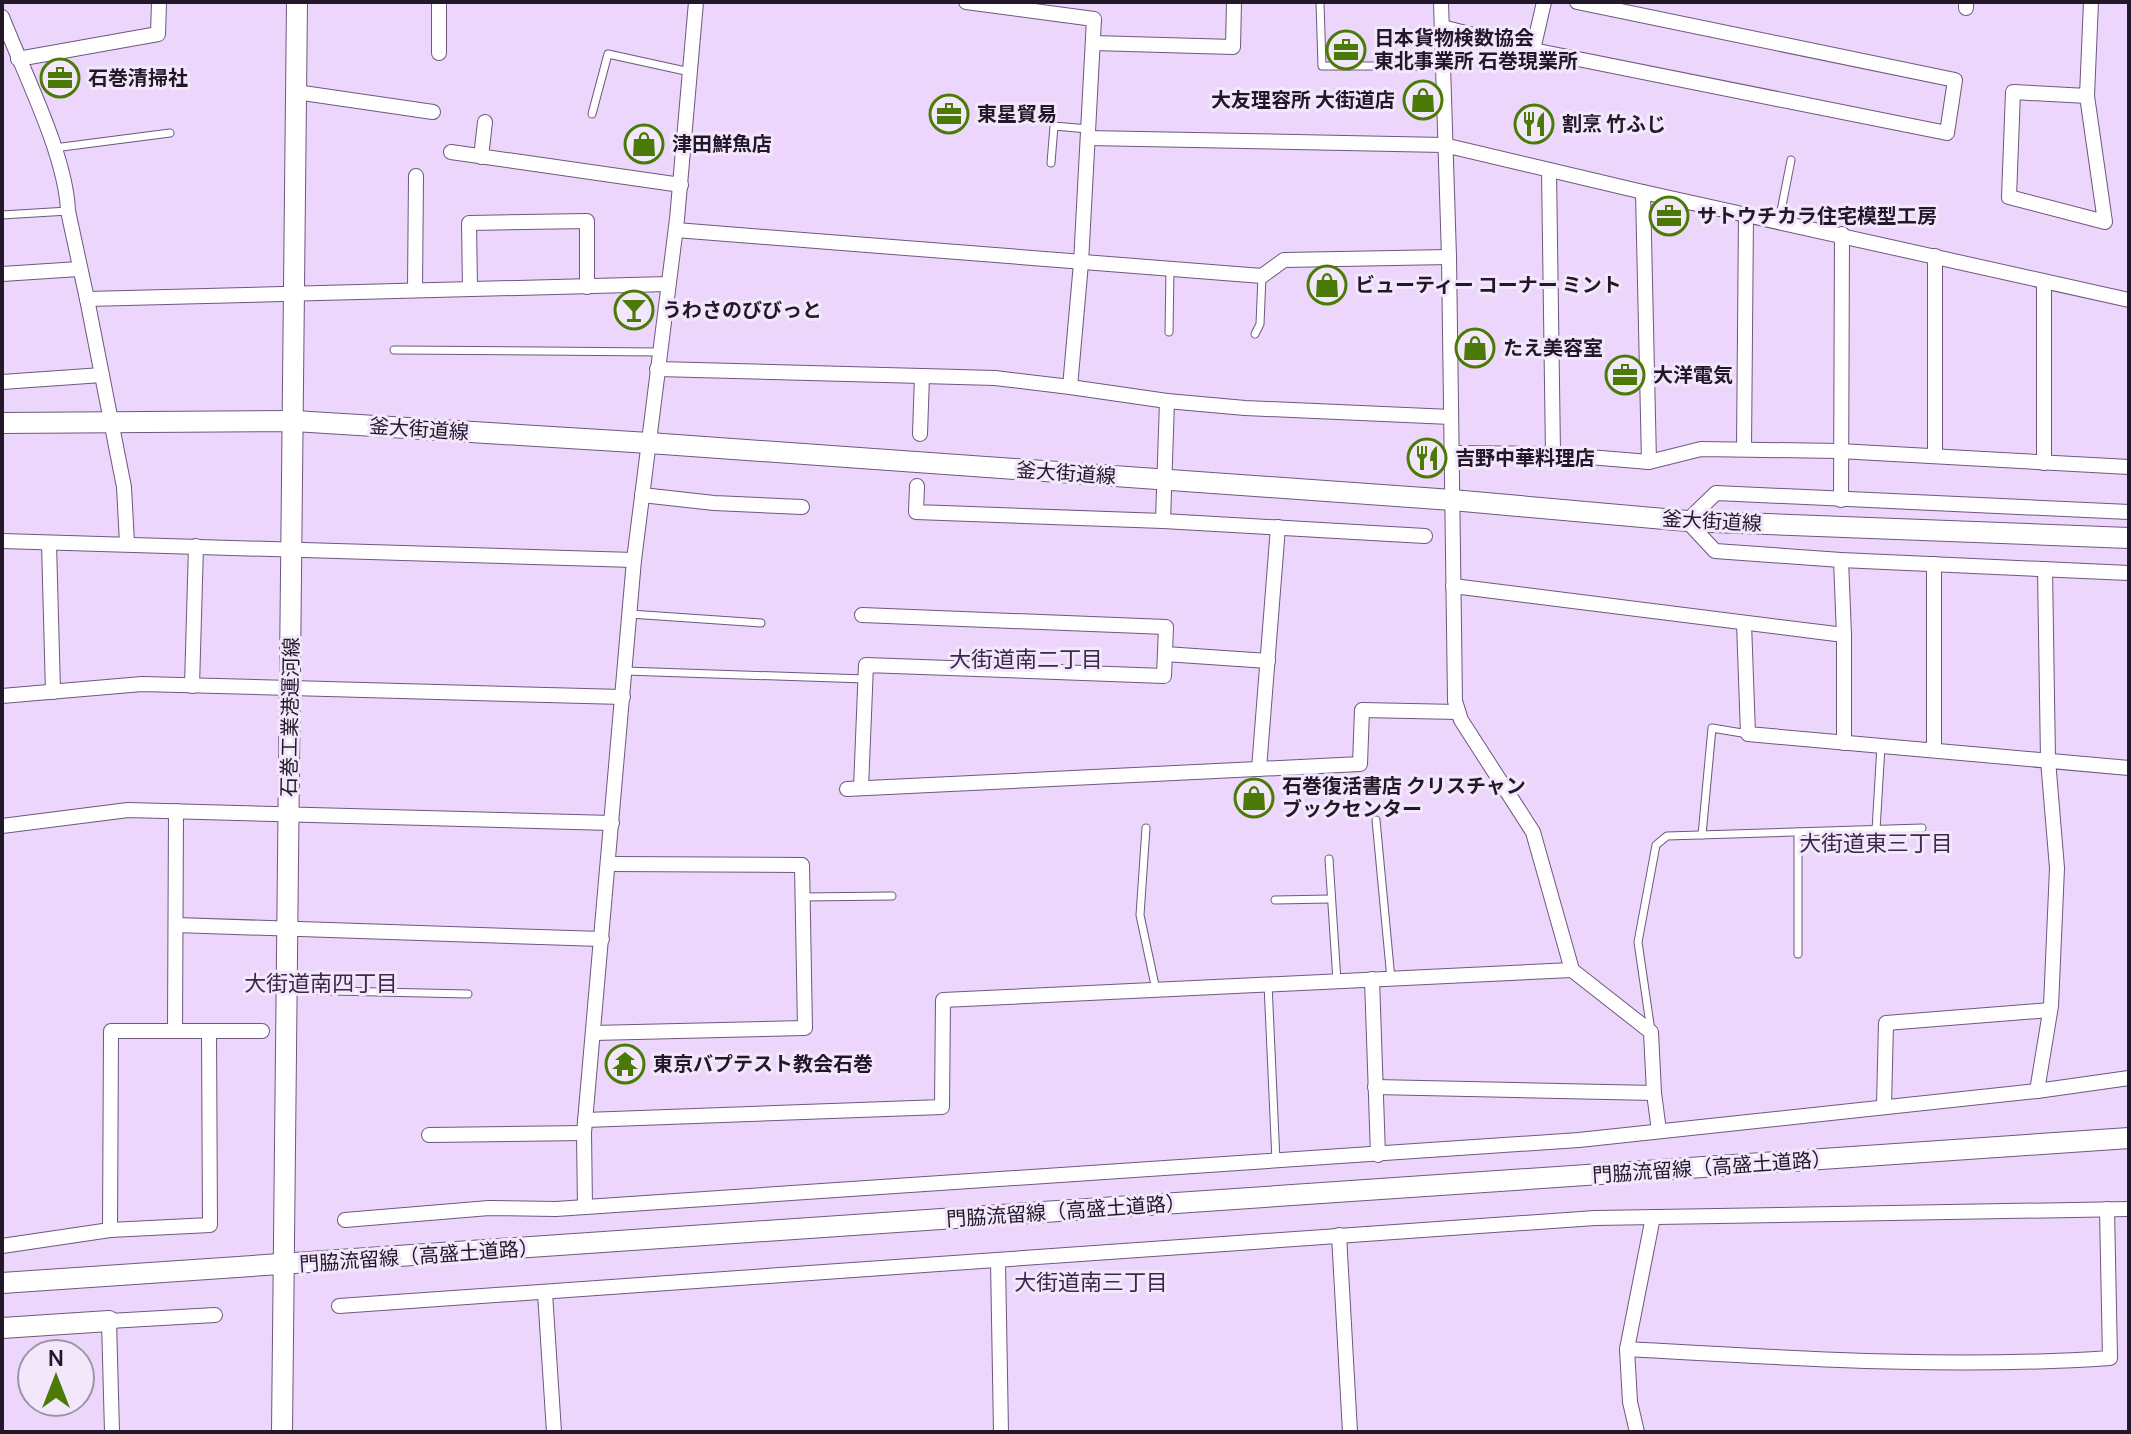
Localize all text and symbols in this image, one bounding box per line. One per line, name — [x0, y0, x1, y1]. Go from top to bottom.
place label: 日本貨物検数協会 東北事業所 石巻現業所 — [1374, 24, 1578, 74]
office icon: 日本貨物検数協会 東北事業所 石巻現業所 — [1325, 29, 1367, 71]
office icon: 石巻清掃社 — [39, 57, 81, 99]
place label: 石巻清掃社 — [88, 64, 188, 91]
shop icon: 大友理容所 大街道店 — [1402, 79, 1444, 121]
place label: 大友理容所 大街道店 — [1211, 86, 1395, 113]
office icon: 東星貿易 — [928, 93, 970, 135]
place label: 東星貿易 — [977, 100, 1057, 127]
restaurant icon: 割烹 竹ふじ — [1513, 103, 1555, 145]
place label: 割烹 竹ふじ — [1562, 110, 1666, 137]
shop icon: 津田鮮魚店 — [623, 123, 665, 165]
place label: 津田鮮魚店 — [672, 130, 772, 157]
office icon: サトウチカラ住宅模型工房 — [1648, 195, 1690, 237]
place label: サトウチカラ住宅模型工房 — [1697, 202, 1937, 229]
shop icon: ビューティー コーナー ミント — [1306, 264, 1348, 306]
place label: ビューティー コーナー ミント — [1355, 271, 1622, 298]
bar icon: うわさのびびっと — [613, 289, 655, 331]
place label: うわさのびびっと — [662, 296, 822, 323]
shop icon: たえ美容室 — [1454, 327, 1496, 369]
place label: たえ美容室 — [1503, 334, 1603, 361]
office icon: 大洋電気 — [1604, 354, 1646, 396]
place label: 大洋電気 — [1653, 361, 1733, 388]
street label: 釜大街道線 — [368, 412, 470, 445]
restaurant icon: 吉野中華料理店 — [1406, 437, 1448, 479]
place label: 吉野中華料理店 — [1455, 444, 1595, 471]
street label: 釜大街道線 — [1015, 456, 1117, 489]
street label: 釜大街道線 — [1661, 504, 1763, 537]
street label: 石巻工業港運河線 — [275, 637, 304, 797]
district label: 大街道南二丁目 — [949, 644, 1103, 674]
place label: 石巻復活書店 クリスチャン ブックセンター — [1282, 772, 1526, 822]
shop icon: 石巻復活書店 クリスチャン ブックセンター — [1233, 777, 1275, 819]
district label: 大街道東三丁目 — [1799, 828, 1953, 858]
district label: 大街道南四丁目 — [244, 968, 398, 998]
temple icon: 東京バプテスト教会石巻 — [604, 1043, 646, 1085]
place label: 東京バプテスト教会石巻 — [653, 1050, 873, 1077]
street label: 門脇流留線（高盛土道路） — [1591, 1145, 1833, 1188]
street label: 門脇流留線（高盛土道路） — [945, 1189, 1187, 1232]
street label: 門脇流留線（高盛土道路） — [298, 1234, 540, 1277]
district label: 大街道南三丁目 — [1014, 1267, 1168, 1297]
north arrow — [16, 1338, 96, 1418]
text: N — [48, 1343, 64, 1373]

